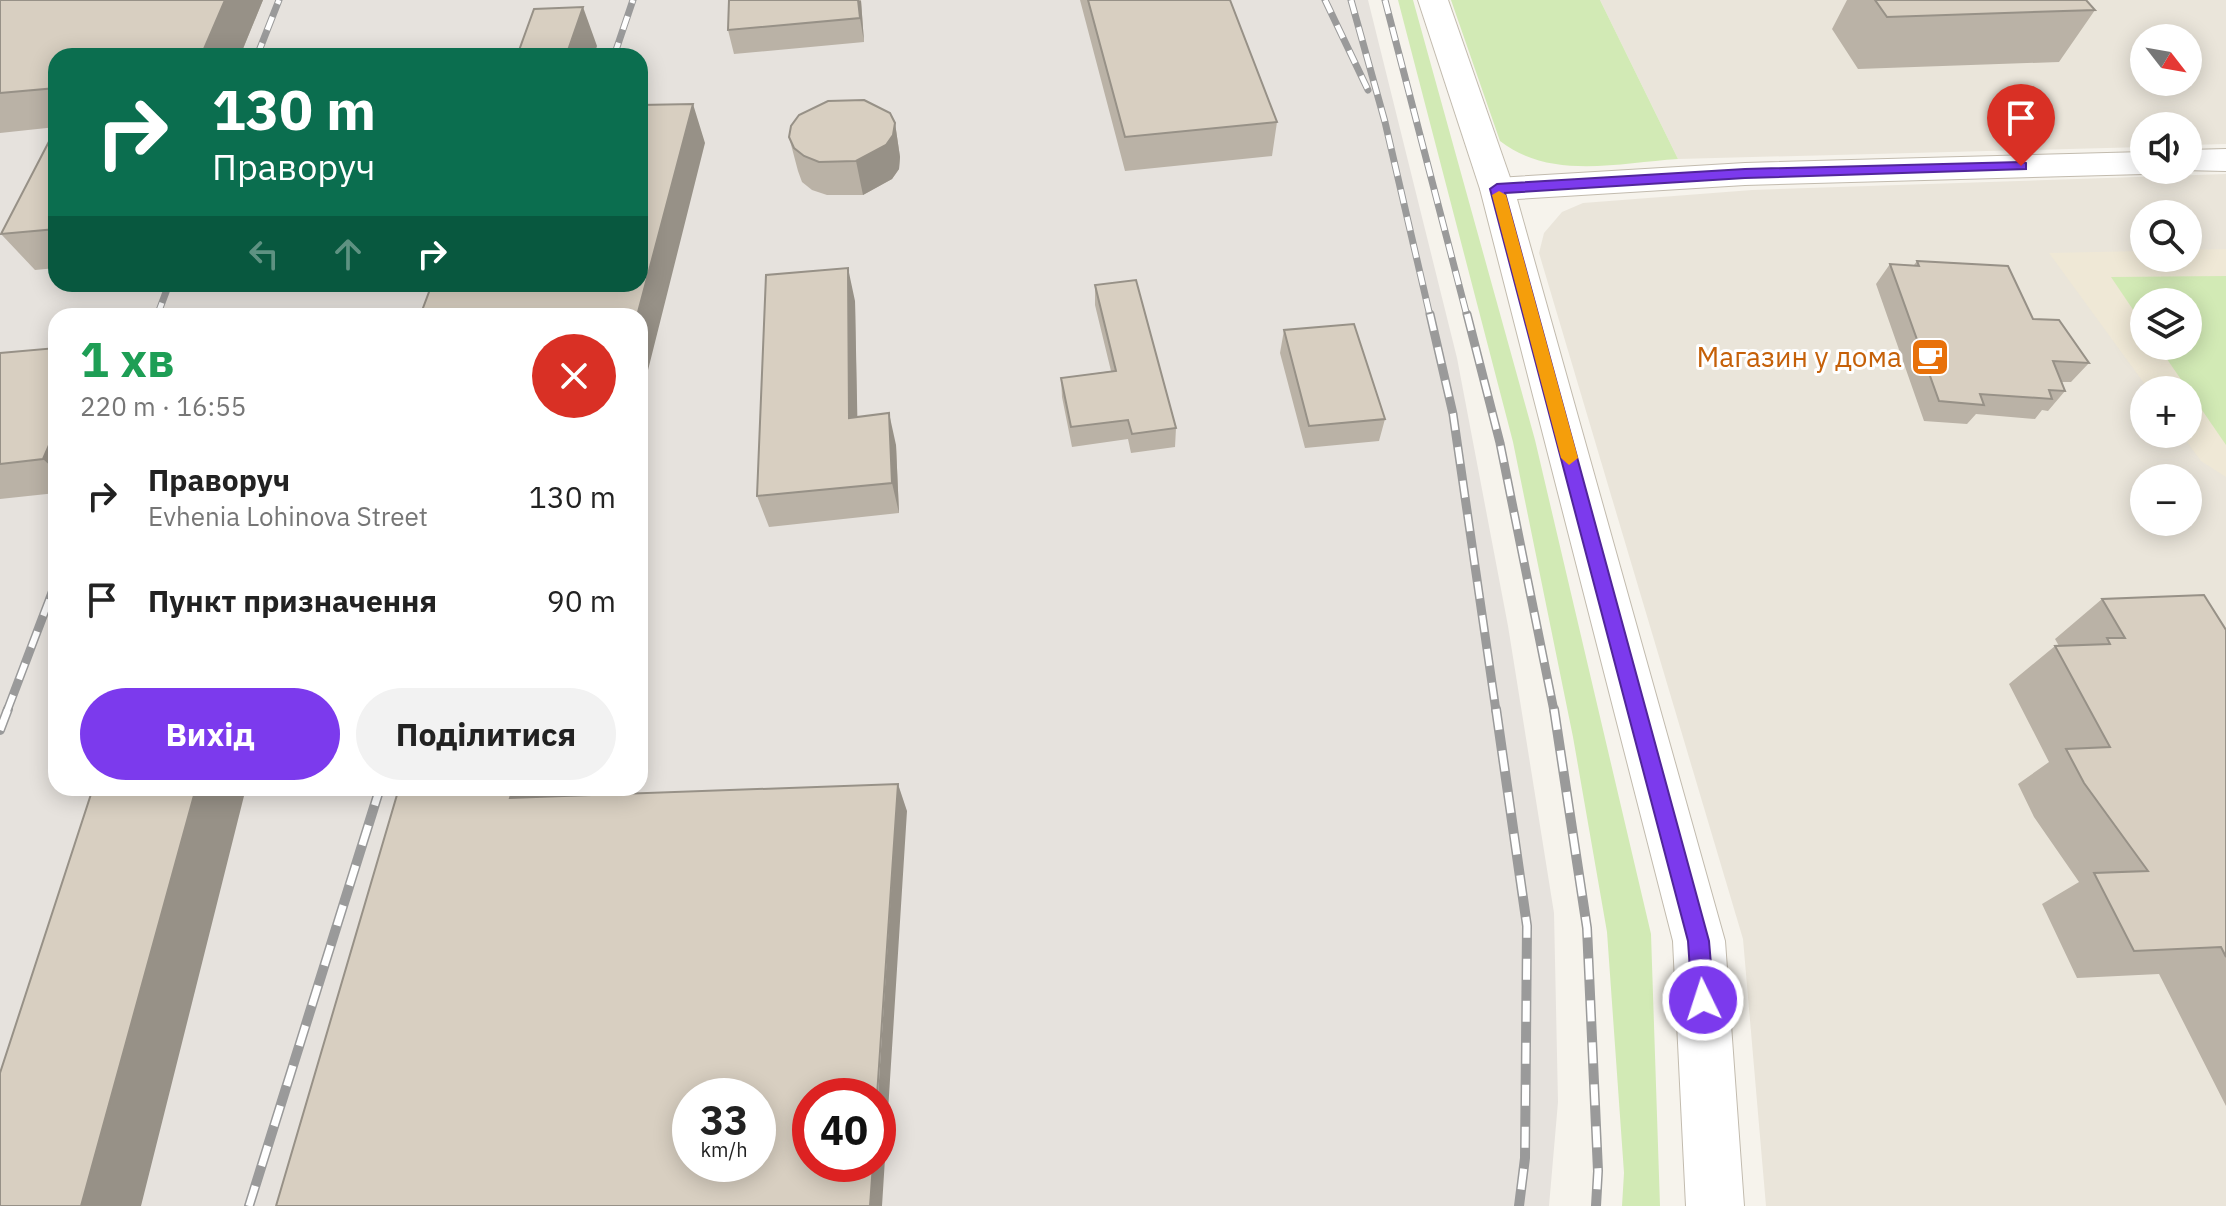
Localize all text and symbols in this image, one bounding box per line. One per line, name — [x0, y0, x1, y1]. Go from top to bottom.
north arrow — [2130, 24, 2202, 96]
map controls — [2130, 24, 2202, 536]
text: 130 m — [212, 73, 376, 145]
icon: right — [80, 80, 184, 184]
pin — [1987, 84, 2055, 166]
icon: arrive — [1999, 96, 2043, 140]
button: sound — [2130, 112, 2202, 184]
text: Праворуч — [212, 143, 375, 190]
button: search — [2130, 200, 2202, 272]
icon: left — [242, 232, 286, 276]
icon: ahead — [326, 232, 370, 276]
icon: right — [410, 232, 454, 276]
button: layers — [2130, 288, 2202, 360]
text: 1 хв — [80, 328, 175, 390]
button: close — [532, 334, 616, 418]
cafe icon: Магазин у дома — [1909, 336, 1951, 378]
place label: Магазин у дома — [1697, 338, 1902, 375]
button: + — [2130, 376, 2202, 448]
text: 220 m · 16:55 — [80, 389, 246, 423]
text: Праворуч — [148, 460, 290, 499]
button: − — [2130, 464, 2202, 536]
icon: right — [80, 474, 124, 518]
text: 130 m — [529, 477, 616, 516]
text: Evhenia Lohinova Street — [148, 499, 428, 533]
icon: arrive — [80, 578, 124, 622]
text: Пункт призначення — [148, 581, 437, 620]
text: 90 m — [547, 581, 616, 620]
button: Вихід — [80, 688, 340, 780]
button: Поділитися — [356, 688, 616, 780]
position arrow — [1661, 958, 1745, 1042]
speed limit sign: 40 — [792, 1078, 896, 1182]
text: 33 — [700, 1094, 748, 1146]
text: km/h — [700, 1136, 748, 1163]

